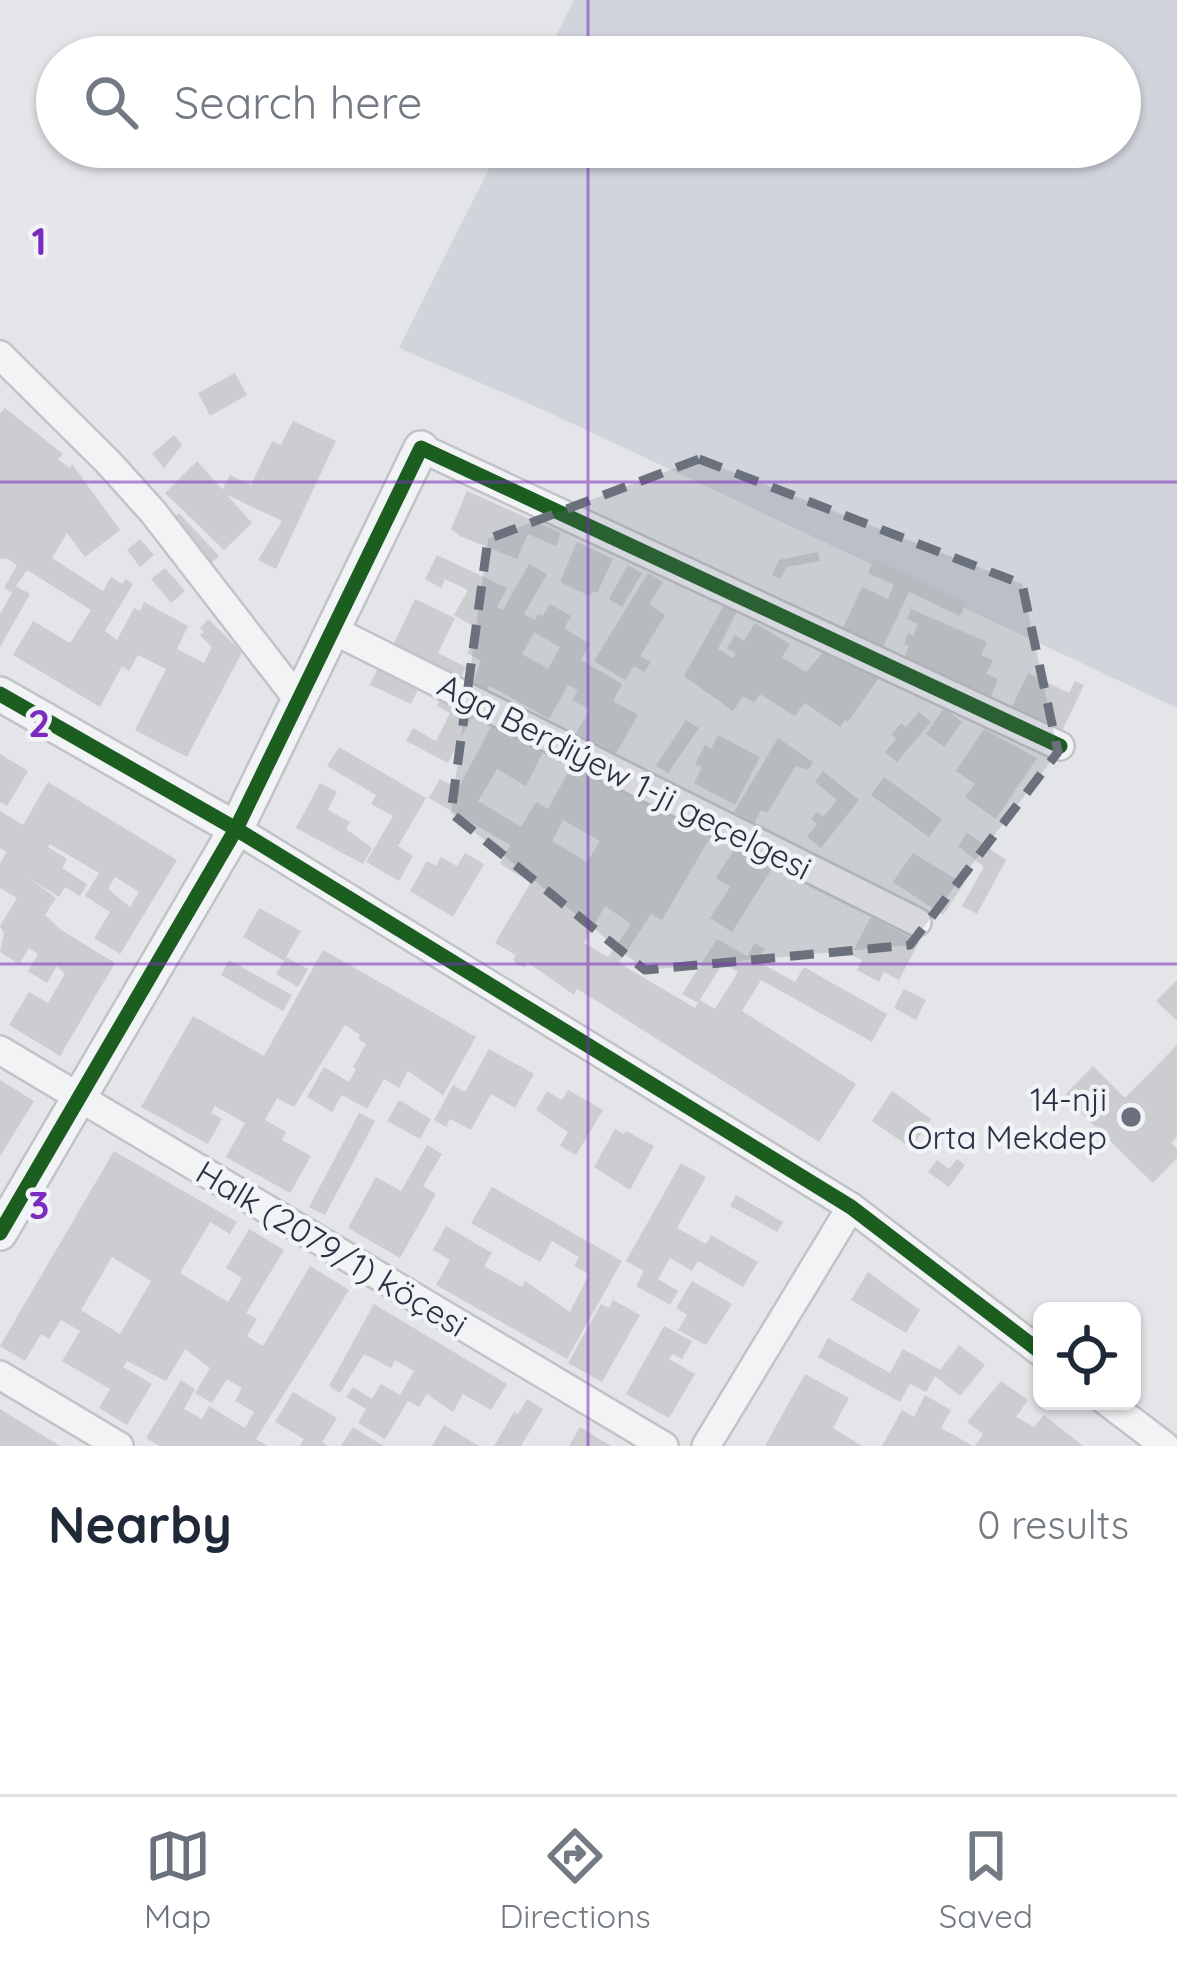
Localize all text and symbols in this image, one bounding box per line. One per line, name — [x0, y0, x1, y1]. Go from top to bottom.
search box — [36, 36, 1141, 168]
icon: search — [78, 69, 144, 135]
text: Search here — [174, 74, 422, 130]
text: 1 — [31, 216, 47, 265]
street label: Aga Berdiýew 1-ji geçelgesi — [431, 664, 819, 888]
text: 2 — [28, 698, 50, 747]
place label: 14-nji Orta Mekdep — [907, 1078, 1107, 1157]
marker: 14-nji Orta Mekdep — [1118, 1104, 1144, 1130]
street label: Halk (2079/1) köçesi — [189, 1151, 475, 1345]
text: 3 — [29, 1180, 49, 1229]
map controls — [1033, 1302, 1141, 1410]
button: locate — [1033, 1302, 1141, 1410]
text: Nearby — [48, 1492, 232, 1556]
text: 0 results — [977, 1500, 1129, 1549]
tab: Map — [144, 1823, 211, 1936]
tab: Directions — [499, 1823, 651, 1936]
tab: Saved — [939, 1823, 1033, 1936]

